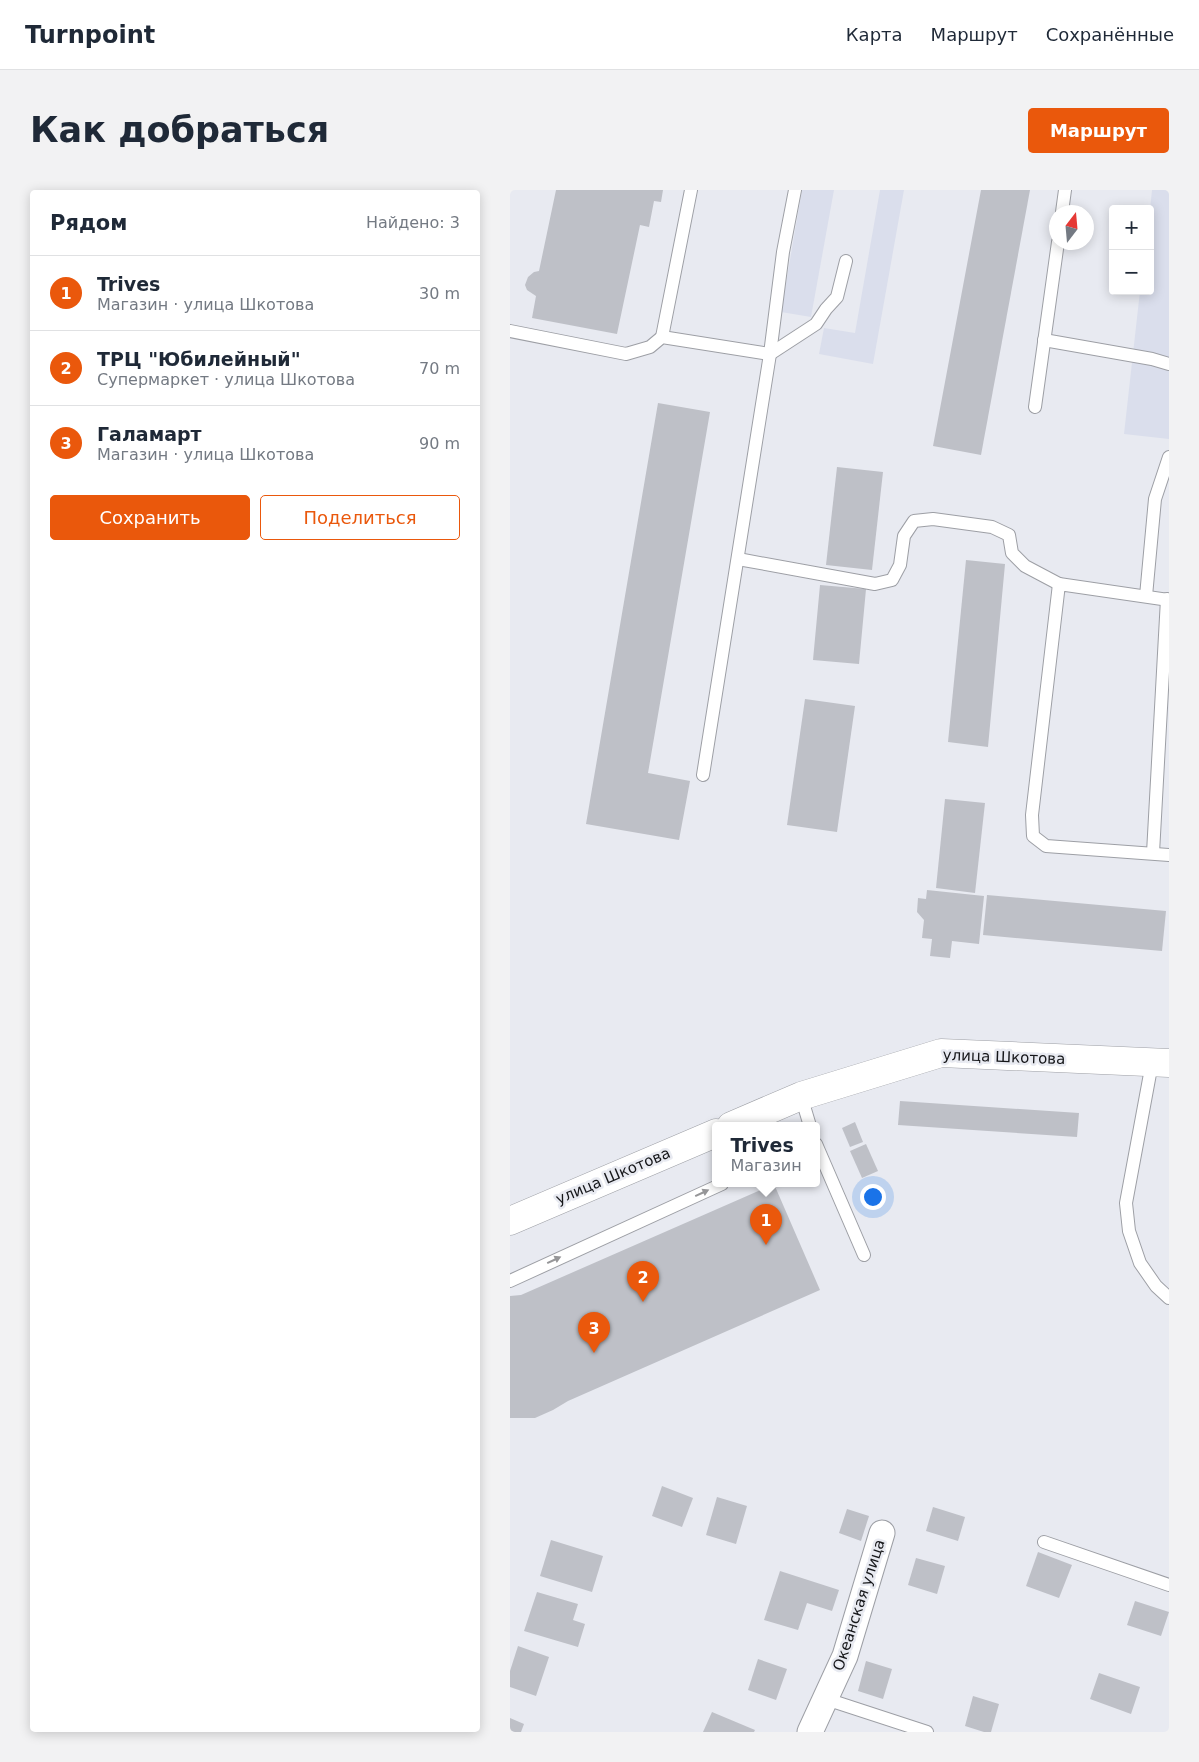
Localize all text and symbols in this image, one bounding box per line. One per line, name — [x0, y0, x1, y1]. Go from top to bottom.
text: Turnpoint — [25, 21, 155, 49]
text: Карта — [846, 24, 903, 45]
text: Маршрут — [931, 24, 1018, 45]
text: Сохранённые — [1046, 24, 1174, 45]
button: Маршрут — [1028, 108, 1169, 153]
text: Как добраться — [30, 110, 329, 150]
north arrow — [1049, 205, 1094, 250]
map controls — [1109, 205, 1154, 295]
button: + — [1109, 205, 1154, 250]
text: Рядом — [50, 211, 127, 235]
text: Найдено: 3 — [366, 213, 460, 232]
button: − — [1109, 250, 1154, 295]
text: Trives — [97, 273, 160, 295]
text: 1 — [60, 284, 72, 303]
text: 30 m — [419, 284, 460, 303]
text: Магазин · улица Шкотова — [97, 295, 314, 314]
text: ТРЦ "Юбилейный" — [97, 348, 301, 370]
text: 2 — [60, 359, 72, 378]
text: 70 m — [419, 359, 460, 378]
text: Супермаркет · улица Шкотова — [97, 370, 355, 389]
text: Галамарт — [97, 423, 202, 445]
text: 3 — [60, 434, 72, 453]
text: 90 m — [419, 434, 460, 453]
text: Магазин · улица Шкотова — [97, 445, 314, 464]
button: Сохранить — [50, 495, 250, 540]
button: Поделиться — [260, 495, 460, 540]
street label: улица Шкотова — [942, 1046, 1066, 1068]
popup — [712, 1122, 820, 1187]
text: Trives — [730, 1134, 794, 1156]
street label: улица Шкотова — [553, 1144, 673, 1208]
text: Магазин — [730, 1156, 802, 1175]
your location — [860, 1184, 886, 1210]
one-way arrow — [695, 1188, 709, 1196]
pin: 1 — [750, 1204, 782, 1245]
one-way arrow — [547, 1256, 561, 1264]
pin: 2 — [627, 1261, 659, 1302]
pin: 3 — [578, 1312, 610, 1353]
street label: Океанская улица — [829, 1537, 889, 1673]

